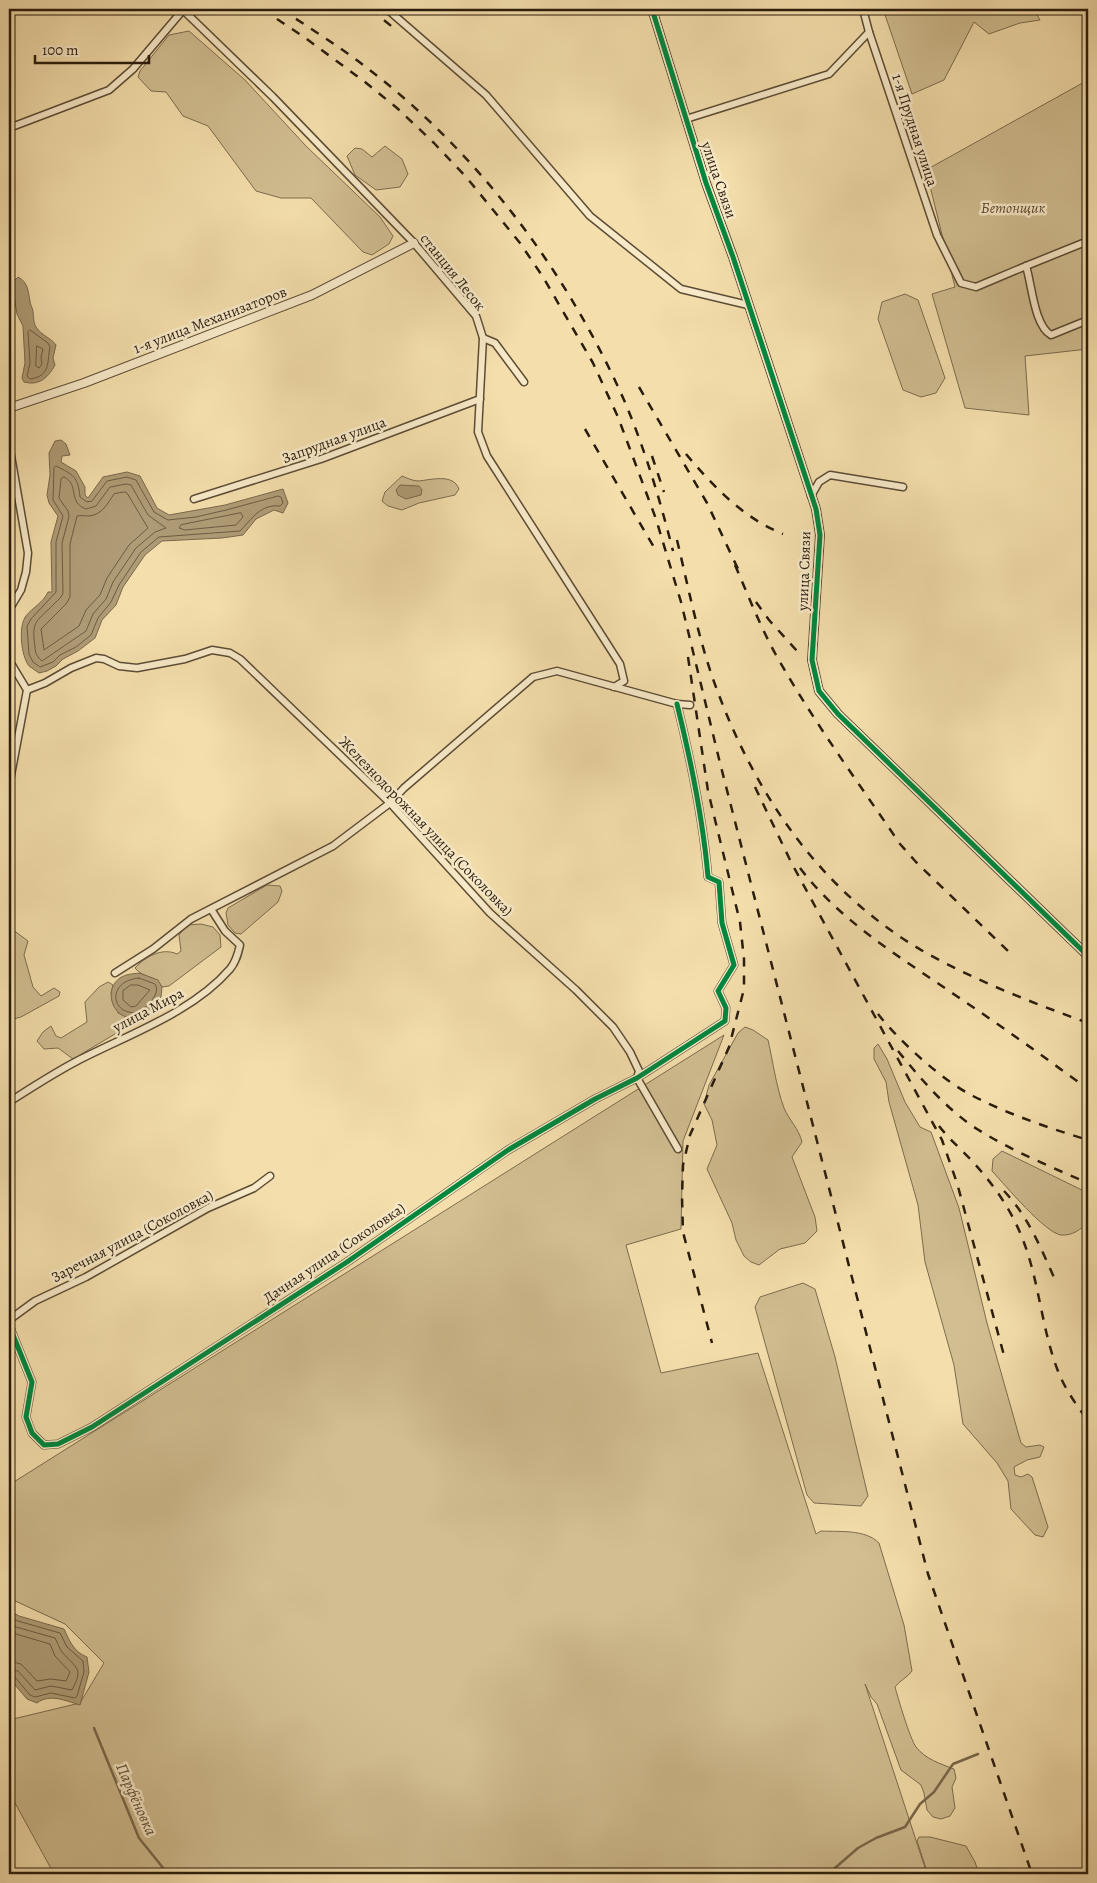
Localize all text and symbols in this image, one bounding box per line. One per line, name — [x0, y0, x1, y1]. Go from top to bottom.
scale bar — [35, 32, 149, 64]
text: 100 m — [42, 40, 79, 60]
street label: 1-я Прудная улица — [887, 71, 943, 189]
street label: улица Связи — [696, 138, 742, 221]
park label: Бетонщик — [981, 198, 1046, 218]
street label: станция Лесок — [416, 229, 491, 315]
street label: 1-я улица Механизаторов — [130, 282, 290, 358]
street label: Запрудная улица — [279, 412, 389, 468]
street label: улица Связи — [793, 530, 815, 612]
street label: Железнодорожная улица (Соколовка) — [335, 732, 517, 920]
street label: улица Мира — [108, 983, 187, 1037]
street label: Заречная улица (Соколовка) — [48, 1185, 216, 1287]
street label: Дачная улица (Соколовка) — [259, 1198, 409, 1308]
water label: Парфёновка — [110, 1760, 162, 1839]

